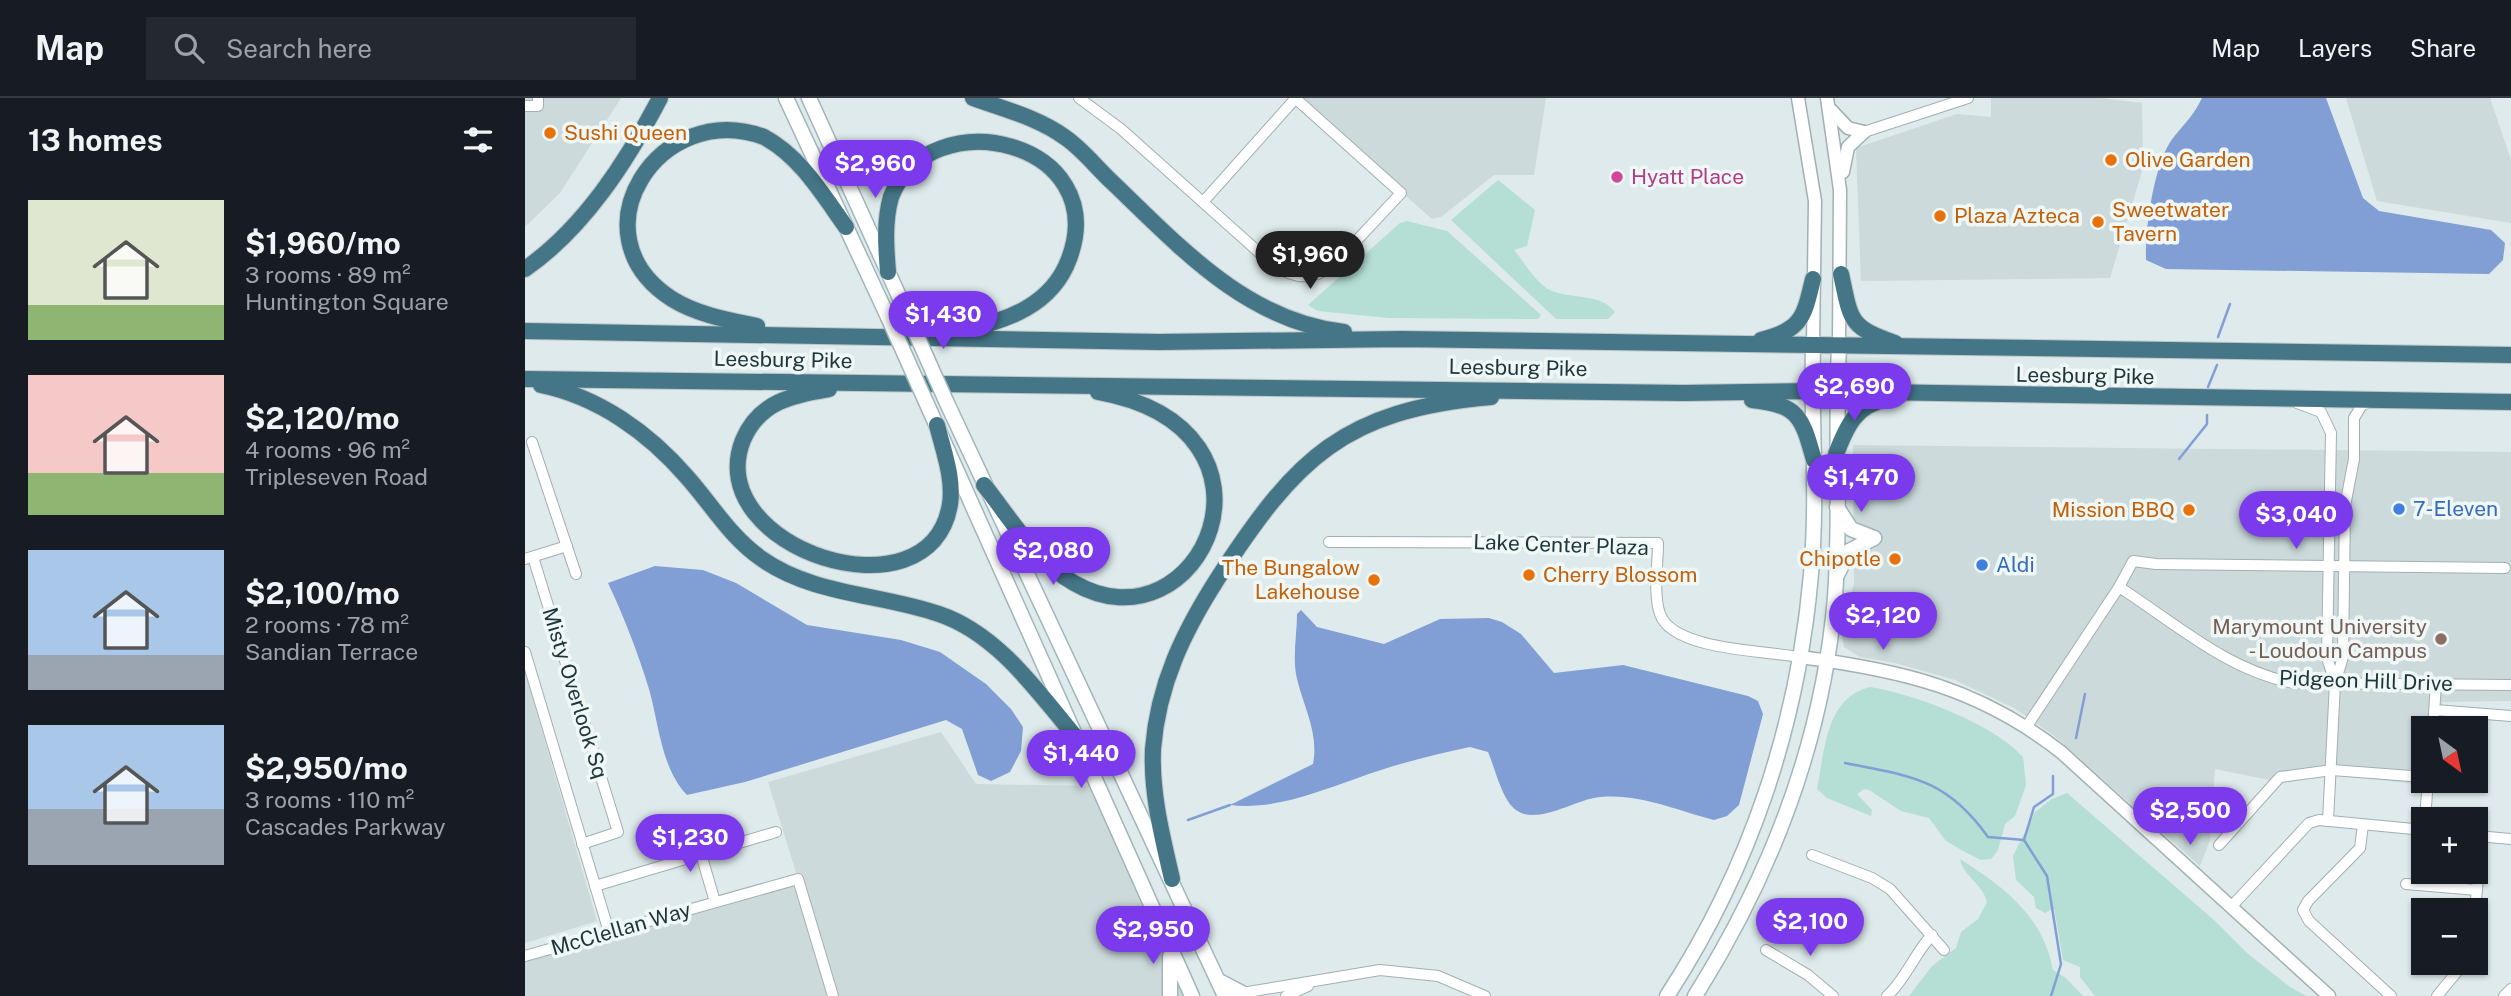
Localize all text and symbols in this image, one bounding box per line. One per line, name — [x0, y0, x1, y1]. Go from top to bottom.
search box — [146, 17, 636, 80]
text: Map — [35, 29, 104, 67]
icon: search — [170, 29, 208, 67]
text: Search here — [226, 33, 372, 64]
text: Map — [2211, 34, 2260, 62]
text: Layers — [2298, 34, 2372, 62]
text: Share — [2410, 34, 2476, 62]
place label: Sushi Queen — [564, 120, 687, 145]
icon: filters — [459, 121, 497, 159]
text: 13 homes — [28, 122, 163, 158]
marker: Sushi Queen — [542, 125, 558, 141]
pin: $2,960 — [818, 140, 932, 200]
place label: Olive Garden — [2125, 147, 2251, 172]
text: $2,960 — [834, 149, 916, 176]
marker: Olive Garden — [2103, 152, 2119, 168]
place label: Hyatt Place — [1631, 164, 1744, 189]
marker: Hyatt Place — [1609, 169, 1625, 185]
place label: Sweetwater Tavern — [2112, 197, 2229, 246]
place label: Plaza Azteca — [1954, 203, 2080, 228]
marker: Plaza Azteca — [1932, 208, 1948, 224]
marker: Sweetwater Tavern — [2090, 214, 2106, 230]
text: $1,960/mo — [245, 225, 401, 261]
icon: home — [84, 228, 168, 312]
pin: $1,960 — [1253, 232, 1367, 291]
text: $1,960 — [1272, 240, 1348, 267]
text: 3 rooms · 89 m² — [245, 261, 411, 288]
text: Huntington Square — [245, 288, 449, 315]
pin: $1,430 — [886, 292, 1000, 351]
text: $1,430 — [905, 300, 981, 327]
street label: Leesburg Pike — [713, 346, 853, 373]
street label: Leesburg Pike — [1448, 354, 1588, 381]
street label: Leesburg Pike — [2015, 362, 2155, 389]
pin: $2,690 — [1797, 364, 1911, 423]
text: $2,690 — [1813, 372, 1895, 399]
text: $2,120/mo — [245, 400, 400, 436]
icon: home — [84, 403, 168, 487]
text: 4 rooms · 96 m² — [245, 436, 410, 463]
pin: $1,470 — [1804, 454, 1918, 514]
text: Tripleseven Road — [245, 463, 428, 490]
text: $1,470 — [1823, 463, 1899, 490]
pin: $3,040 — [2239, 491, 2353, 551]
place label: 7-Eleven — [2413, 496, 2498, 521]
place label: Mission BBQ — [2052, 497, 2175, 522]
text: $3,040 — [2255, 500, 2337, 527]
marker: 7-Eleven — [2391, 501, 2407, 517]
marker: Mission BBQ — [2181, 502, 2197, 518]
pin: $2,080 — [996, 528, 1110, 587]
street label: Lake Center Plaza — [1473, 529, 1649, 560]
text: $2,080 — [1012, 536, 1094, 563]
place label: Chipotle — [1799, 546, 1881, 571]
marker: Chipotle — [1887, 551, 1903, 567]
place label: Aldi — [1996, 552, 2035, 577]
place label: The Bungalow Lakehouse — [1222, 555, 1360, 604]
marker: Aldi — [1974, 557, 1990, 573]
place label: Cherry Blossom — [1543, 562, 1697, 587]
marker: Cherry Blossom — [1521, 567, 1537, 583]
marker: The Bungalow Lakehouse — [1366, 572, 1382, 588]
text: $2,100/mo — [245, 575, 400, 611]
icon: home — [84, 578, 168, 662]
pin: $2,120 — [1826, 592, 1940, 652]
text: $2,120 — [1845, 601, 1921, 628]
street label: Misty Overlook Sq — [538, 604, 613, 781]
text: 2 rooms · 78 m² — [245, 611, 409, 638]
place label: Marymount University - Loudoun Campus — [2212, 614, 2427, 663]
marker: Marymount University - Loudoun Campus — [2433, 631, 2449, 647]
text: Sandian Terrace — [245, 638, 418, 665]
street label: Pidgeon Hill Drive — [2279, 665, 2453, 696]
north arrow — [2411, 716, 2489, 793]
map controls — [2411, 716, 2488, 975]
pin: $1,440 — [1024, 730, 1138, 790]
text: $1,440 — [1043, 739, 1119, 766]
text: $2,950/mo — [245, 750, 408, 786]
icon: home — [84, 753, 168, 837]
text: 3 rooms · 110 m² — [245, 786, 414, 813]
pin: $2,500 — [2133, 788, 2247, 847]
text: $2,500 — [2149, 796, 2231, 823]
button: + — [2411, 807, 2488, 884]
text: Cascades Parkway — [245, 813, 445, 840]
pin: $1,230 — [633, 814, 747, 874]
text: $1,230 — [652, 823, 728, 850]
street label: McClellan Way — [548, 897, 694, 960]
pin: $2,100 — [1753, 898, 1867, 958]
button: − — [2411, 898, 2488, 975]
pin: $2,950 — [1096, 906, 1210, 966]
text: $2,100 — [1772, 907, 1848, 934]
text: $2,950 — [1112, 915, 1194, 942]

